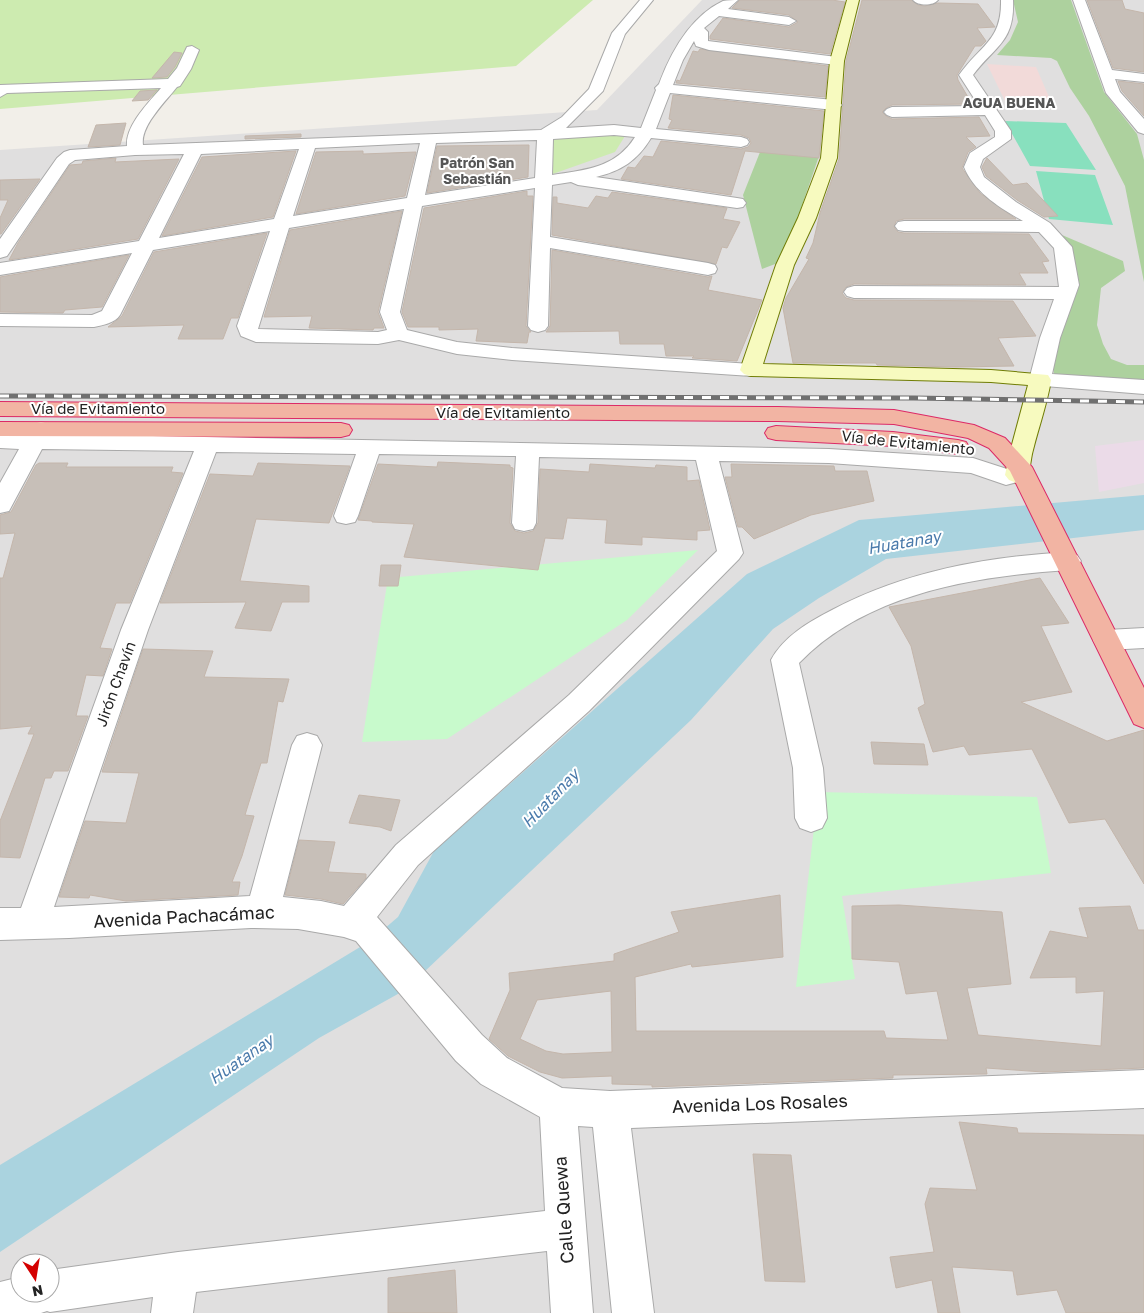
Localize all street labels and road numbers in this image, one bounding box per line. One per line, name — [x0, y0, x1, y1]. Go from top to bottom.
street label: Vía de Evitamiento — [31, 399, 165, 417]
street label: Vía de Evitamiento — [436, 403, 570, 421]
street label: Vía de Evitamiento — [841, 426, 976, 458]
street label: Jirón Chavín — [91, 639, 139, 729]
street label: Avenida Pachacámac — [93, 900, 275, 932]
street label: Avenida Los Rosales — [672, 1089, 848, 1117]
street label: Calle Quewa — [548, 1156, 578, 1264]

